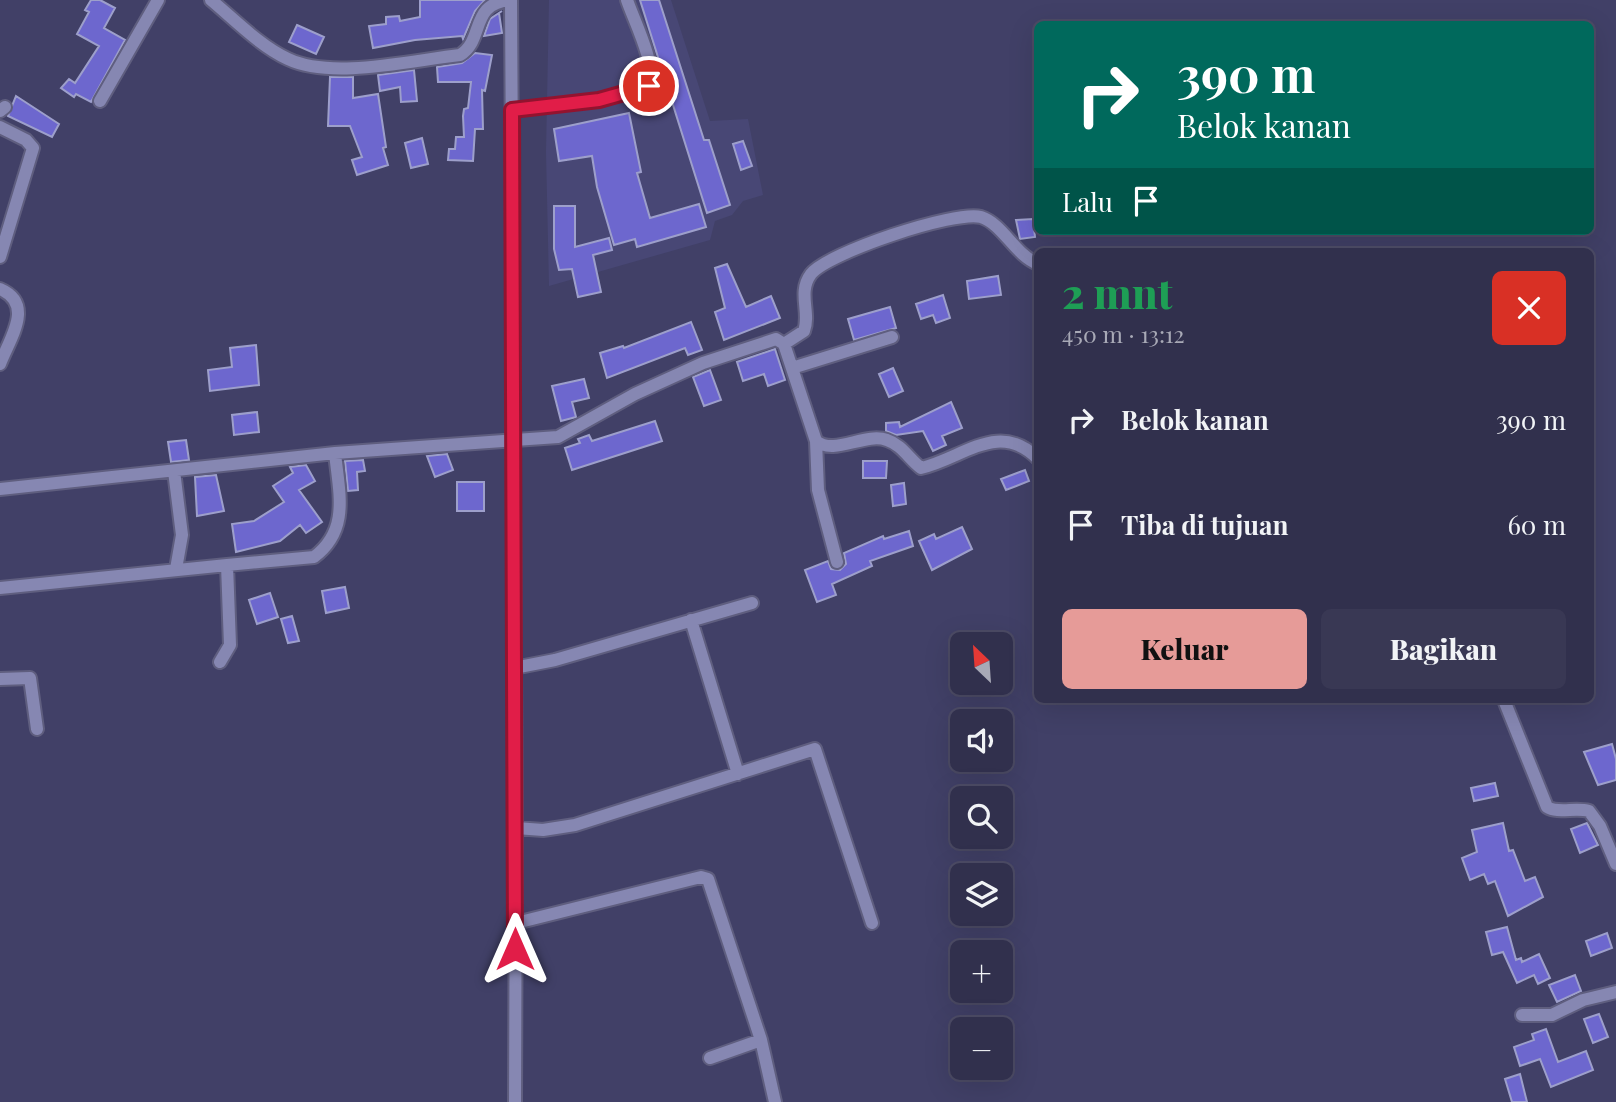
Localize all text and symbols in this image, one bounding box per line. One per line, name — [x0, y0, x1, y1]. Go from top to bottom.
text: 390 m — [1177, 40, 1315, 105]
icon: right — [1062, 49, 1153, 140]
pin — [619, 56, 679, 116]
icon: arrive — [630, 67, 668, 105]
text: Belok kanan — [1177, 103, 1351, 146]
icon: arrive — [1127, 182, 1165, 220]
text: Lalu — [1062, 184, 1113, 219]
text: 2 mnt — [1062, 264, 1173, 320]
button: close — [1492, 271, 1566, 345]
text: 450 m · 13:12 — [1062, 318, 1185, 349]
icon: right — [1062, 401, 1100, 439]
text: Belok kanan — [1121, 402, 1269, 437]
text: 390 m — [1496, 402, 1566, 437]
icon: arrive — [1062, 506, 1100, 544]
text: Tiba di tujuan — [1121, 507, 1289, 542]
text: 60 m — [1507, 507, 1566, 542]
button: Keluar — [1062, 609, 1307, 689]
button: Bagikan — [1321, 609, 1566, 689]
north arrow — [950, 632, 1013, 695]
map controls — [950, 632, 1013, 1080]
button: sound — [950, 709, 1013, 772]
button: search — [950, 786, 1013, 849]
button: layers — [950, 863, 1013, 926]
position arrow — [478, 912, 552, 986]
button: + — [950, 940, 1013, 1003]
button: − — [950, 1017, 1013, 1080]

